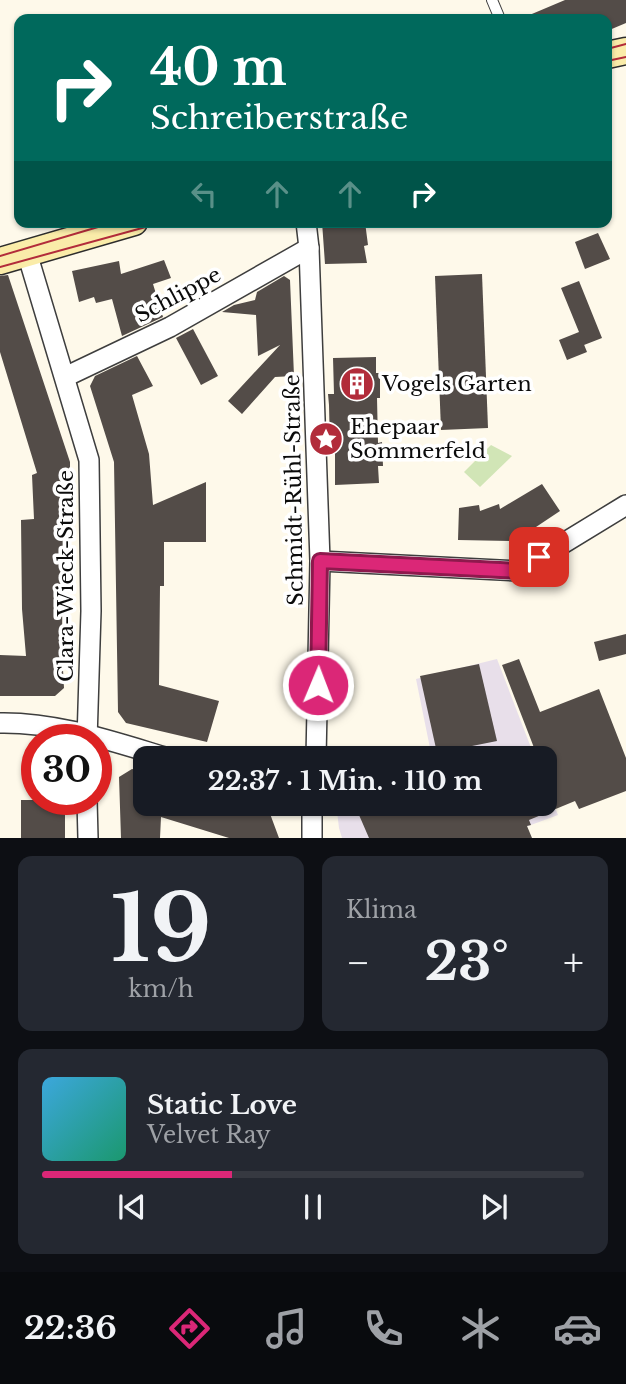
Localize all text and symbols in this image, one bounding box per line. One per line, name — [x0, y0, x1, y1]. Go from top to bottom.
text: 40 m — [150, 37, 287, 98]
icon: right — [35, 42, 126, 133]
text: Schreiberstraße — [150, 98, 408, 138]
icon: left — [185, 175, 223, 213]
icon: ahead — [258, 175, 296, 213]
icon: ahead — [331, 175, 369, 213]
icon: right — [404, 175, 442, 213]
street label: Schlippe — [130, 262, 226, 328]
building icon: Vogels Garten — [338, 365, 376, 403]
place label: Vogels Garten — [381, 371, 532, 397]
street label: Schmidt-Rühl-Straße — [279, 374, 309, 606]
place label: Ehepaar Sommerfeld — [350, 414, 486, 464]
place icon: Ehepaar Sommerfeld — [307, 420, 345, 458]
street label: Clara-Wieck-Straße — [53, 470, 79, 682]
pin — [509, 527, 569, 587]
icon: arrive — [520, 538, 558, 576]
position arrow — [281, 648, 355, 722]
speed limit sign: 30 — [21, 724, 112, 815]
text: 22:37 · 1 Min. · 110 m — [208, 765, 482, 797]
text: 19 — [110, 873, 212, 986]
text: Klima — [346, 896, 417, 924]
text: 23° — [424, 930, 509, 994]
text: − — [346, 939, 370, 986]
text: + — [563, 939, 584, 986]
text: km/h — [128, 975, 194, 1003]
text: Static Love — [147, 1089, 297, 1121]
text: Velvet Ray — [147, 1121, 271, 1149]
icon: previous — [113, 1188, 151, 1226]
icon: pause — [294, 1188, 332, 1226]
icon: next — [475, 1188, 513, 1226]
icon: directions — [165, 1304, 214, 1353]
icon: music — [262, 1304, 311, 1353]
icon: phone — [359, 1304, 408, 1353]
icon: climate — [456, 1304, 505, 1353]
icon: car — [553, 1304, 602, 1353]
text: 22:36 — [24, 1308, 117, 1348]

